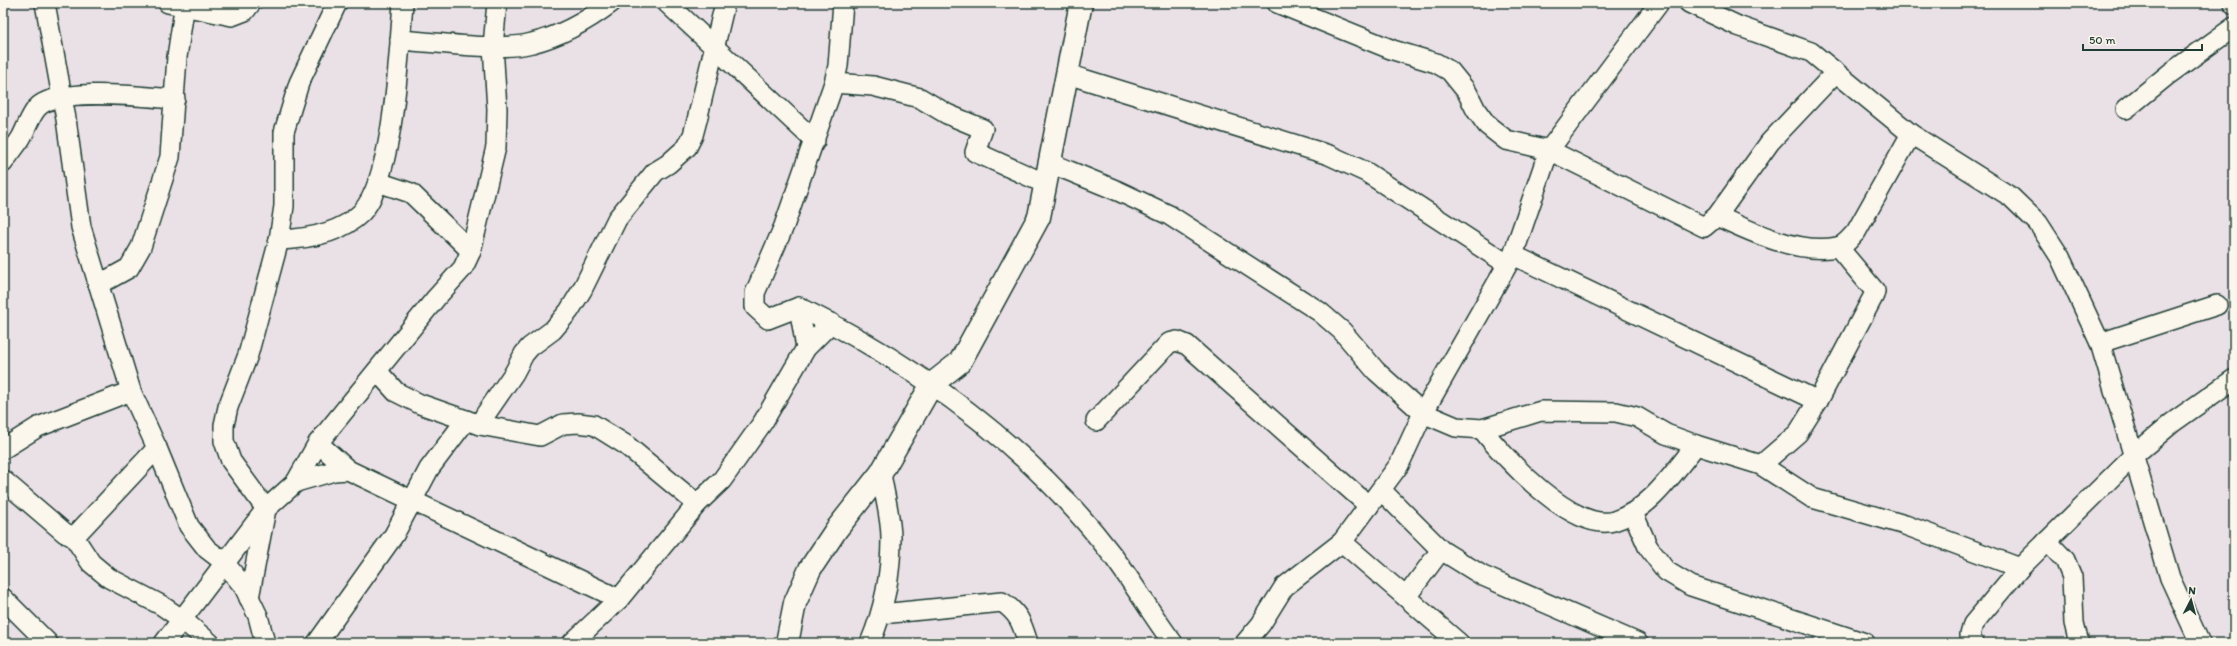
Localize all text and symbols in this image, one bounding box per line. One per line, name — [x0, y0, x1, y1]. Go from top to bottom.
scale bar — [2083, 26, 2202, 52]
text: 50 m — [2089, 33, 2115, 47]
north arrow — [2171, 580, 2211, 620]
text: N — [2188, 584, 2196, 597]

